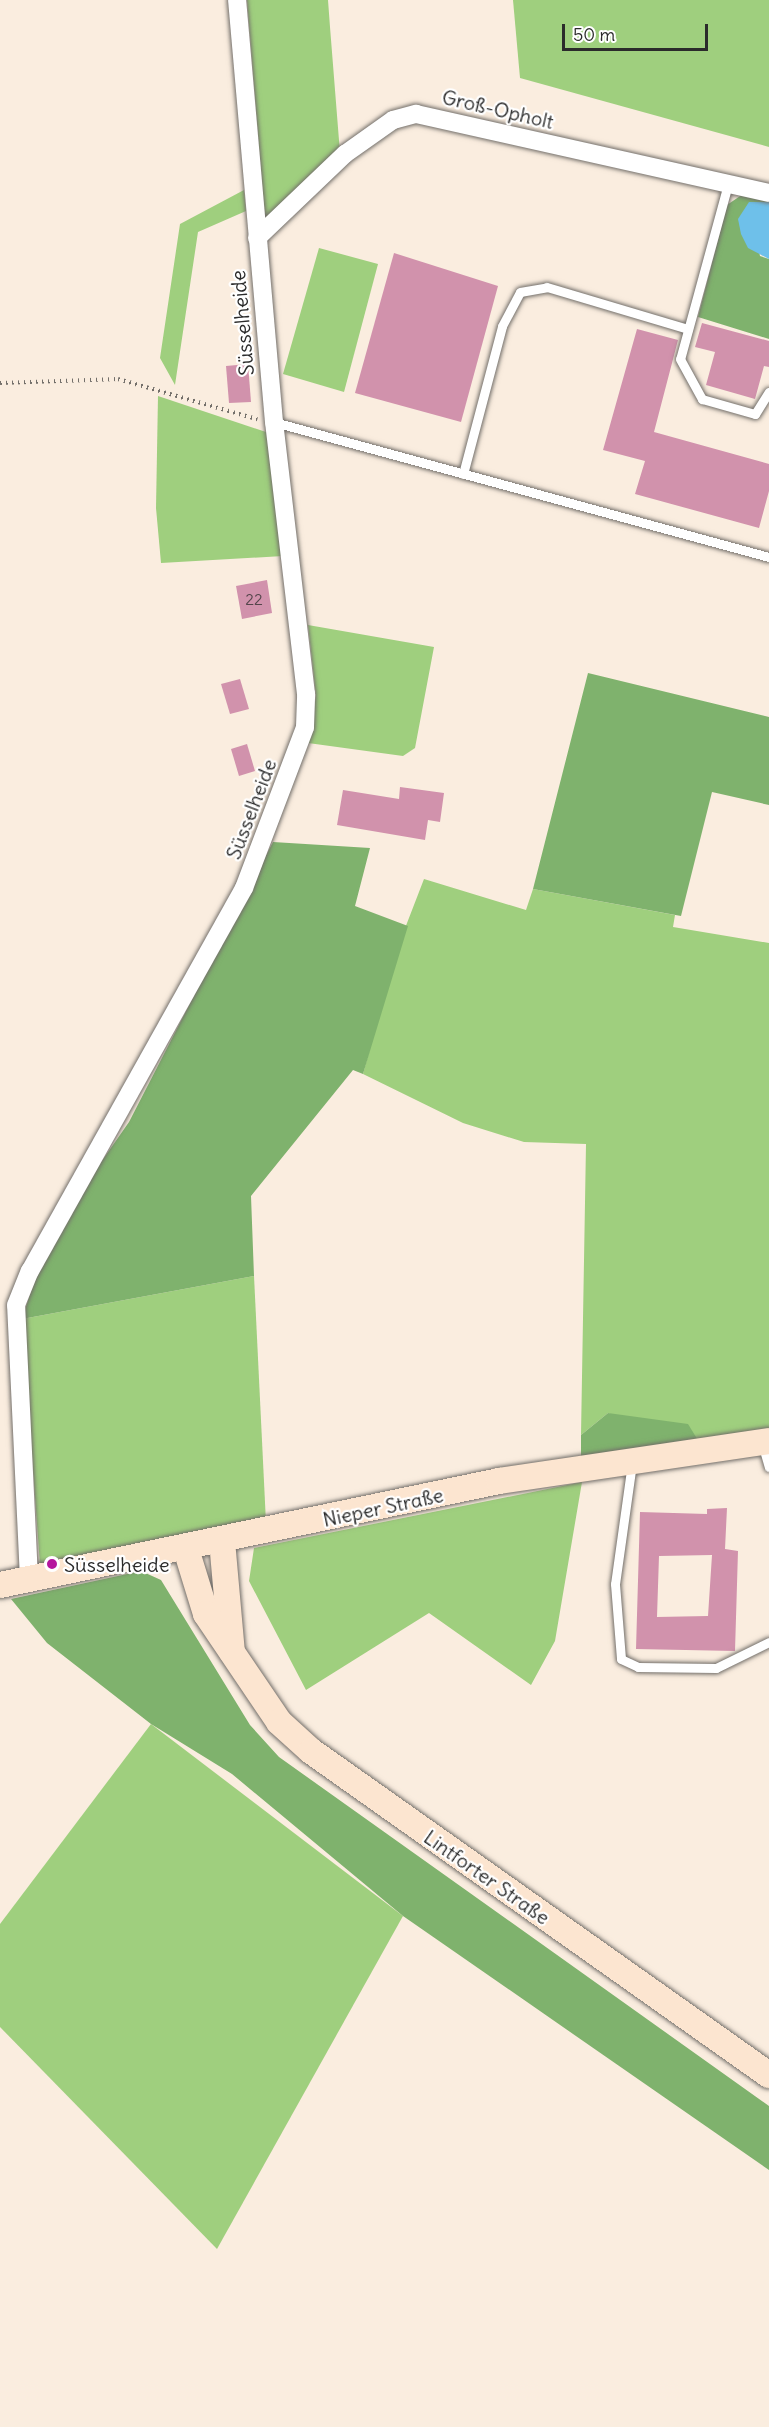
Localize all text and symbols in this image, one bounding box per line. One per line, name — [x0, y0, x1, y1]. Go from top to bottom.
scale bar — [565, 12, 710, 50]
text: 50 m — [573, 23, 615, 46]
street label: Groß-Opholt — [440, 85, 556, 133]
street label: Süsselheide — [225, 269, 259, 377]
house number: 22 — [245, 589, 263, 609]
street label: Süsselheide — [221, 755, 281, 863]
street label: Nieper Straße — [321, 1483, 445, 1531]
place label: Süsselheide — [64, 1552, 169, 1576]
marker: Süsselheide — [45, 1557, 59, 1571]
street label: Lintforter Straße — [420, 1825, 554, 1929]

